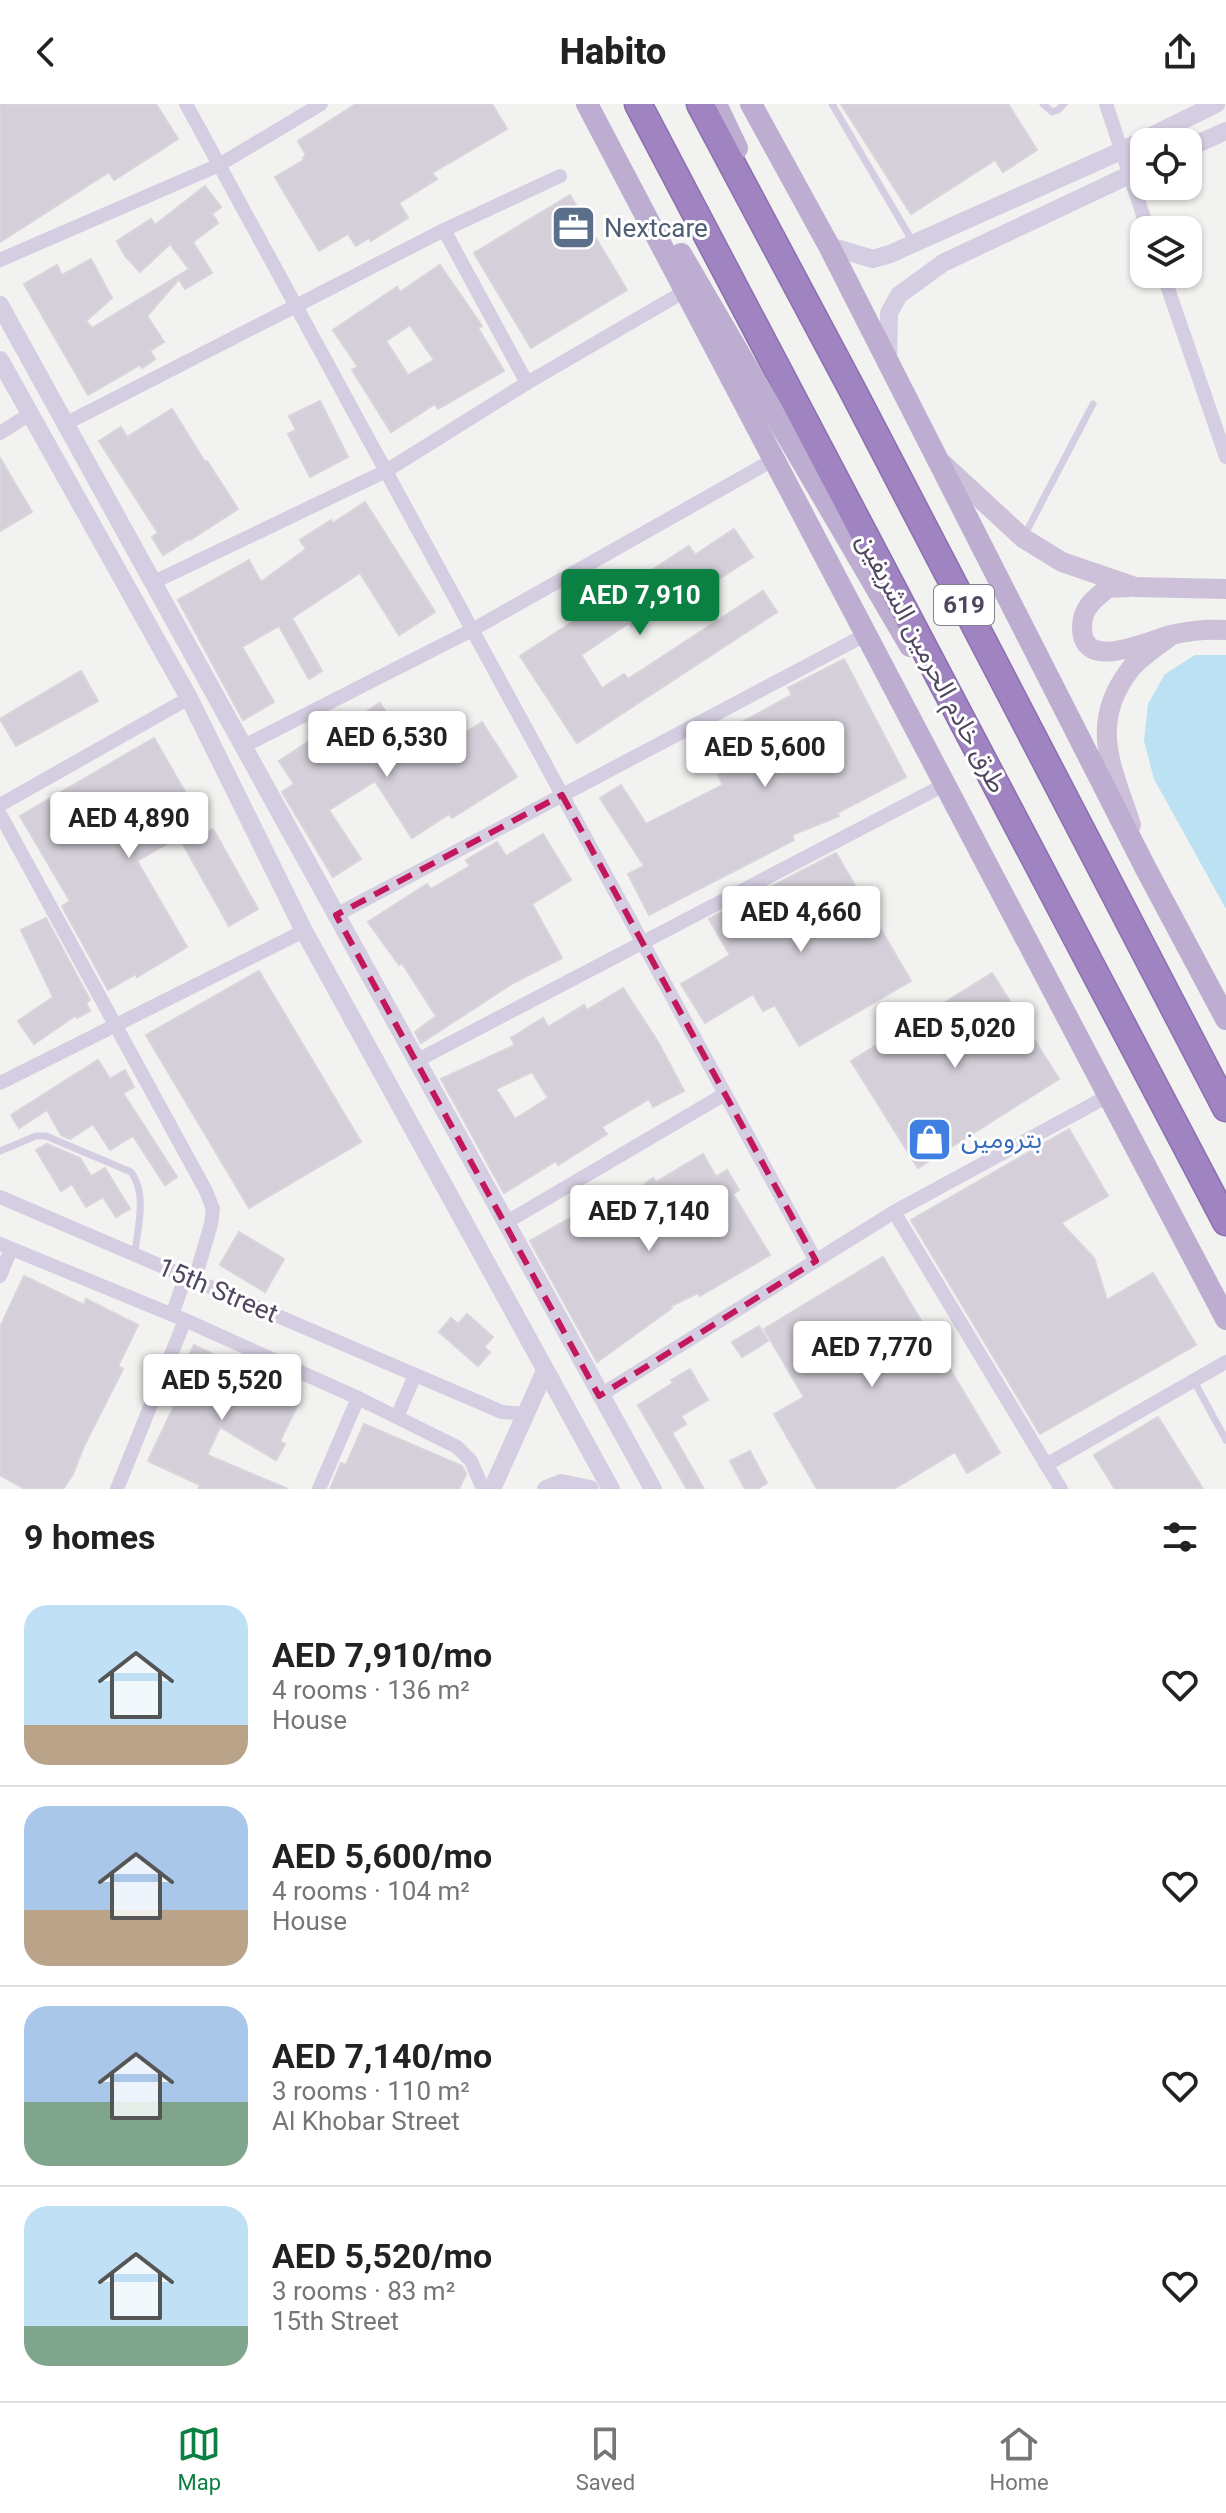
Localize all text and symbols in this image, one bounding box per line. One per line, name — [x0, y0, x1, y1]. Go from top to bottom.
icon: back — [24, 30, 68, 74]
icon: share — [1158, 30, 1202, 74]
text: Habito — [560, 31, 666, 73]
map controls — [1130, 128, 1202, 288]
button: locate — [1130, 128, 1202, 200]
office icon: Nextcare — [549, 204, 597, 252]
place label: Nextcare — [604, 213, 708, 243]
button: layers — [1130, 216, 1202, 288]
street label: طرق خادم الحرمين الشريفين — [846, 528, 1013, 800]
pin: AED 7,910 — [548, 569, 732, 637]
text: AED 7,910 — [579, 580, 701, 610]
road number: 619 — [934, 585, 994, 625]
pin: AED 6,530 — [295, 711, 479, 779]
pin: AED 5,600 — [673, 721, 857, 789]
text: AED 6,530 — [326, 722, 448, 752]
text: AED 5,600 — [704, 732, 826, 762]
pin: AED 4,890 — [37, 792, 221, 860]
text: AED 4,890 — [68, 803, 190, 833]
pin: AED 4,660 — [709, 886, 893, 954]
text: AED 4,660 — [740, 897, 862, 927]
pin: AED 5,020 — [863, 1002, 1047, 1070]
text: AED 5,020 — [894, 1013, 1016, 1043]
shop icon: بترومين — [906, 1115, 954, 1163]
place label: بترومين — [961, 1124, 1042, 1154]
pin: AED 7,140 — [557, 1185, 741, 1253]
text: AED 7,140 — [588, 1196, 710, 1226]
street label: 15th Street — [154, 1251, 282, 1329]
pin: AED 7,770 — [780, 1321, 964, 1389]
text: AED 7,770 — [811, 1332, 933, 1362]
pin: AED 5,520 — [130, 1354, 314, 1422]
text: AED 5,520 — [161, 1365, 283, 1395]
icon: filters — [1158, 1515, 1202, 1559]
text: 9 homes — [24, 1517, 155, 1557]
text: AED 7,910/mo — [272, 1635, 492, 1675]
icon: home — [88, 1637, 184, 1733]
icon: heart — [1158, 1663, 1202, 1707]
text: 4 rooms · 136 m² — [272, 1675, 470, 1705]
text: House — [272, 1705, 347, 1735]
text: AED 5,600/mo — [272, 1836, 492, 1876]
icon: home — [88, 1838, 184, 1934]
icon: heart — [1158, 1864, 1202, 1908]
text: 4 rooms · 104 m² — [272, 1876, 470, 1906]
text: House — [272, 1906, 347, 1936]
text: AED 7,140/mo — [272, 2036, 492, 2076]
icon: home — [88, 2038, 184, 2134]
icon: heart — [1158, 2064, 1202, 2108]
text: 3 rooms · 110 m² — [272, 2076, 470, 2106]
text: Al Khobar Street — [272, 2106, 460, 2136]
text: AED 5,520/mo — [272, 2236, 492, 2276]
icon: home — [88, 2238, 184, 2334]
icon: heart — [1158, 2264, 1202, 2308]
text: 3 rooms · 83 m² — [272, 2276, 455, 2306]
text: 15th Street — [272, 2306, 399, 2336]
tab: Map — [177, 2422, 221, 2495]
tab: Saved — [576, 2422, 635, 2495]
tab: Home — [990, 2422, 1049, 2495]

